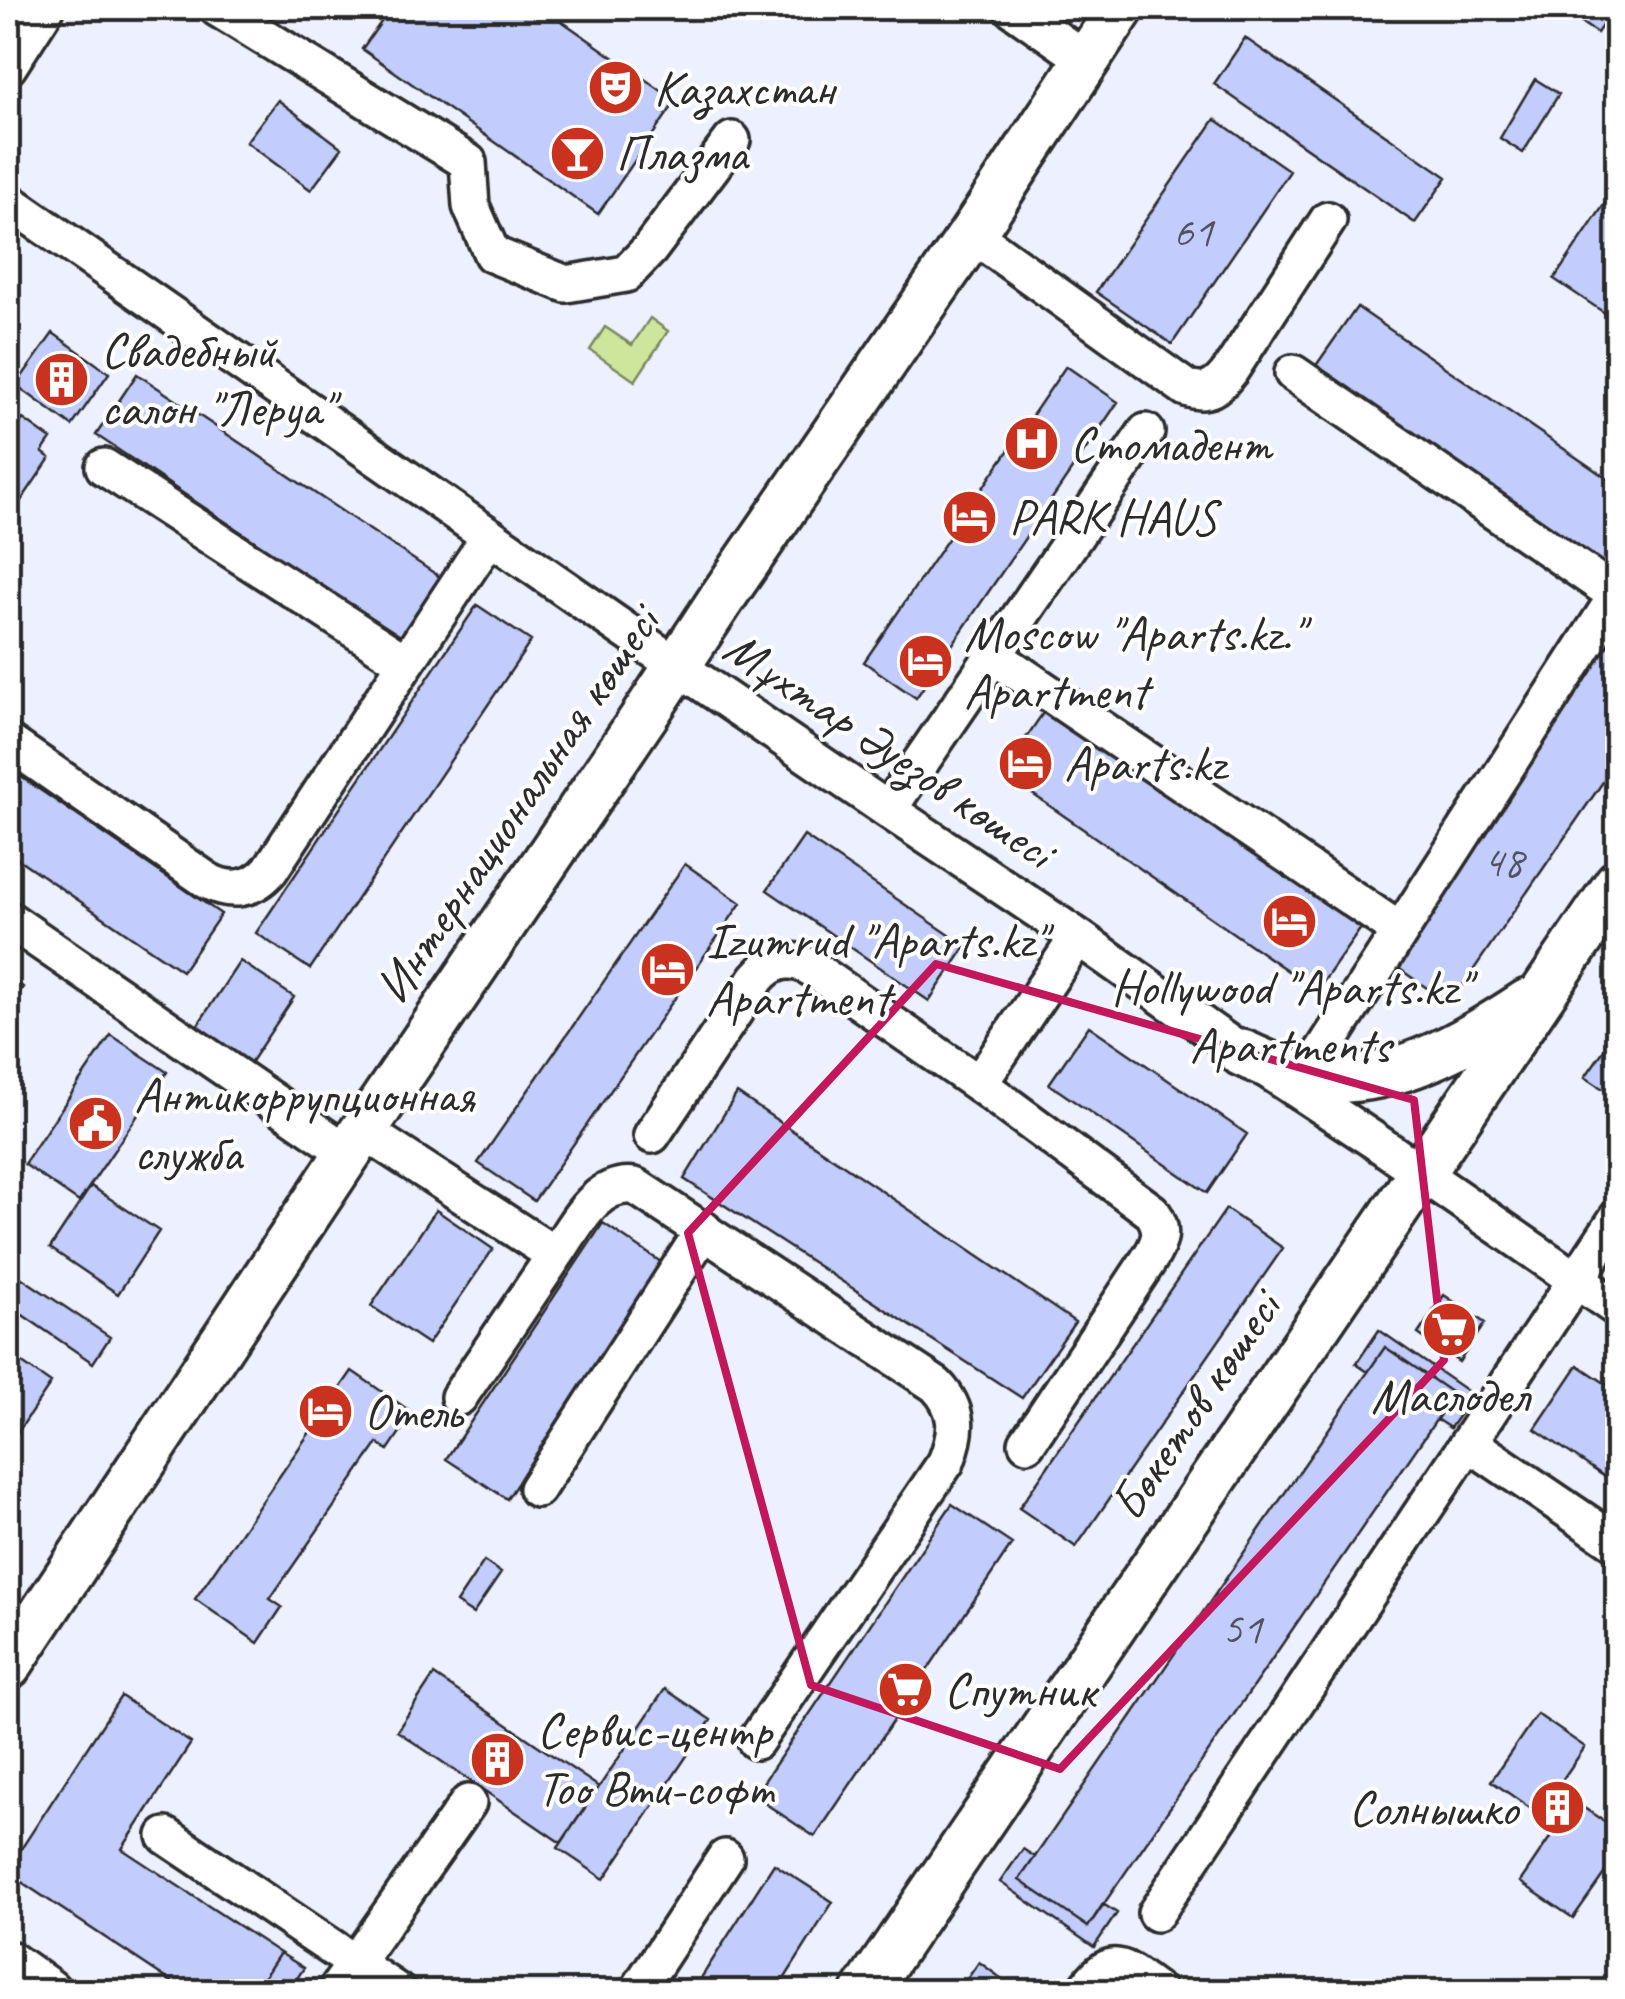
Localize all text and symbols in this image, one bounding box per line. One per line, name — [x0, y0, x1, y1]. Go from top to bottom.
place label: Казахстан — [654, 57, 837, 120]
theatre icon: Казахстан — [585, 58, 645, 118]
place label: Плазма — [616, 122, 750, 185]
bar icon: Плазма — [547, 123, 607, 183]
house number: 61 — [1173, 203, 1216, 260]
place label: Свадебный салон "Леруа" — [101, 319, 342, 440]
building icon: Свадебный салон "Леруа" — [32, 349, 92, 409]
place label: Стомадент — [1070, 413, 1275, 476]
hospital icon: Стомадент — [1001, 414, 1061, 474]
place label: PARK HAUS — [1009, 486, 1222, 549]
hotel icon: PARK HAUS — [940, 487, 1000, 547]
street label: Интернациональная көшесі — [361, 590, 676, 1015]
place label: Moscow "Aparts.kz." Apartment — [964, 602, 1312, 723]
street label: Мұхтар Әуезов көшесі — [712, 616, 1070, 886]
hotel icon: Moscow "Aparts.kz." Apartment — [895, 632, 955, 692]
place label: Aparts.kz — [1064, 732, 1230, 795]
hotel icon: Aparts.kz — [995, 733, 1055, 793]
house number: 48 — [1483, 833, 1527, 890]
hotel icon: Hollywood "Aparts.kz" Apartments — [1260, 892, 1320, 952]
place label: Izumrud "Aparts.kz" Apartment — [706, 909, 1054, 1030]
hotel icon: Izumrud "Aparts.kz" Apartment — [637, 939, 697, 999]
place label: Hollywood "Aparts.kz" Apartments — [1111, 956, 1478, 1077]
place label: Антикоррупционная служба — [134, 1064, 476, 1185]
public building icon: Антикоррупционная служба — [65, 1094, 125, 1154]
street label: Бөкетов көшесі — [1096, 1275, 1298, 1532]
supermarket icon: Маслодел — [1420, 1300, 1480, 1360]
place label: Маслодел — [1371, 1364, 1532, 1427]
place label: Отель — [364, 1380, 465, 1443]
hotel icon: Отель — [295, 1381, 355, 1441]
house number: 51 — [1222, 1600, 1265, 1657]
place label: Спутник — [944, 1659, 1100, 1722]
supermarket icon: Спутник — [875, 1660, 935, 1720]
place label: Сервис-центр Тоо Вти-софт — [537, 1699, 776, 1820]
building icon: Сервис-центр Тоо Вти-софт — [468, 1729, 528, 1789]
place label: Солнышко — [1349, 1777, 1520, 1840]
building icon: Солнышко — [1527, 1778, 1587, 1838]

